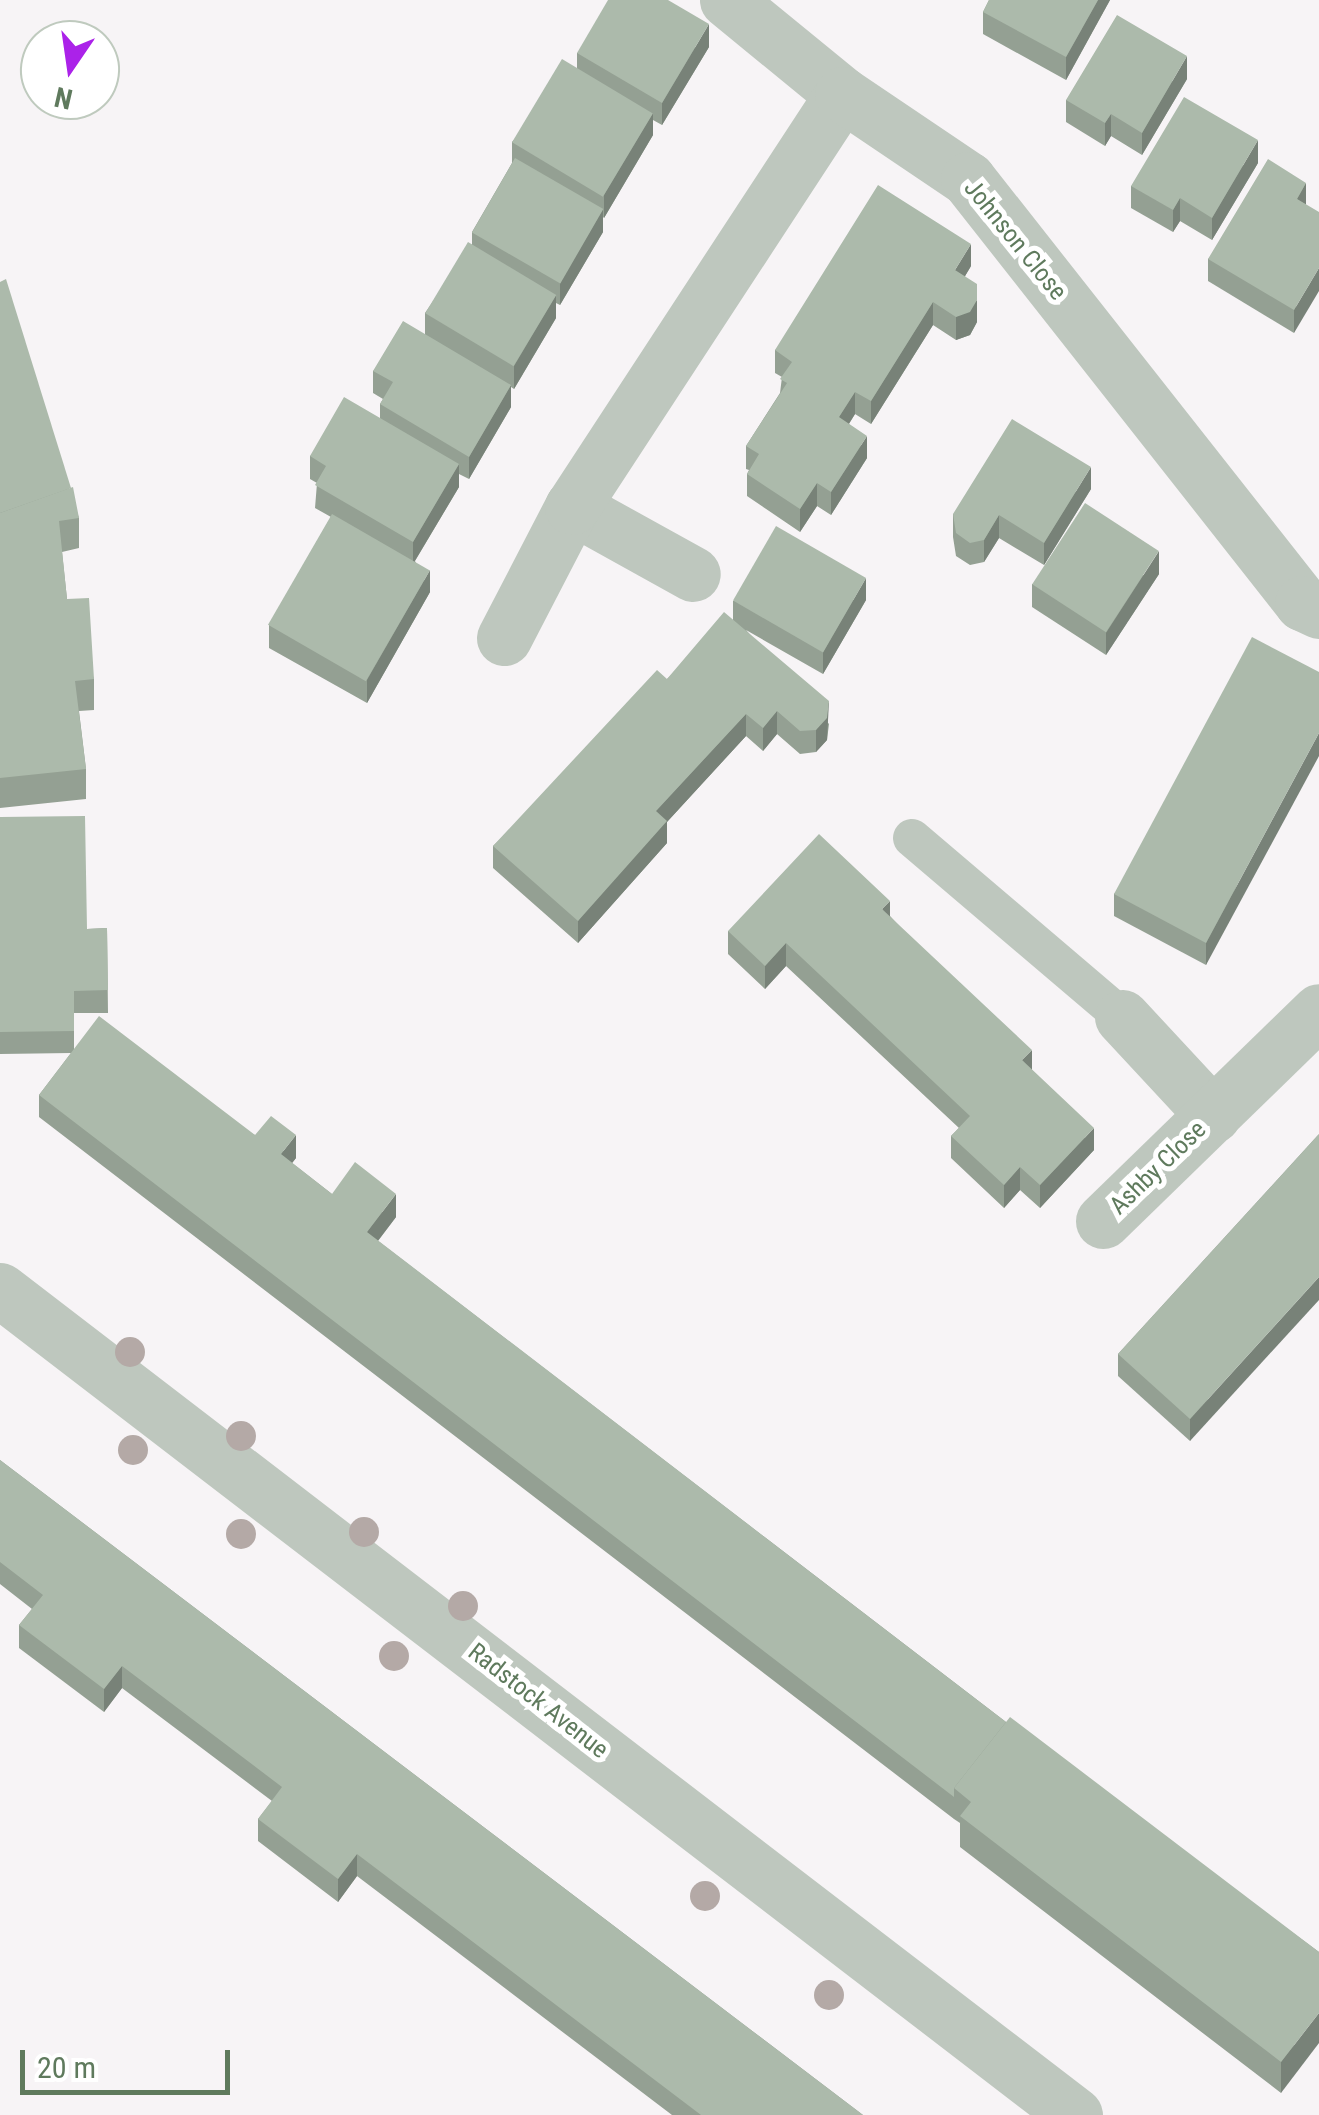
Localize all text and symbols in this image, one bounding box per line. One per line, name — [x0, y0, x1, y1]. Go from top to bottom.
north arrow — [20, 20, 120, 120]
text: N — [52, 80, 76, 116]
street label: Johnson Close — [957, 174, 1073, 306]
street label: Ashby Close — [1104, 1115, 1212, 1221]
street label: Radstock Avenue — [462, 1637, 614, 1765]
scale bar — [25, 2030, 235, 2092]
text: 20 m — [37, 2050, 96, 2085]

